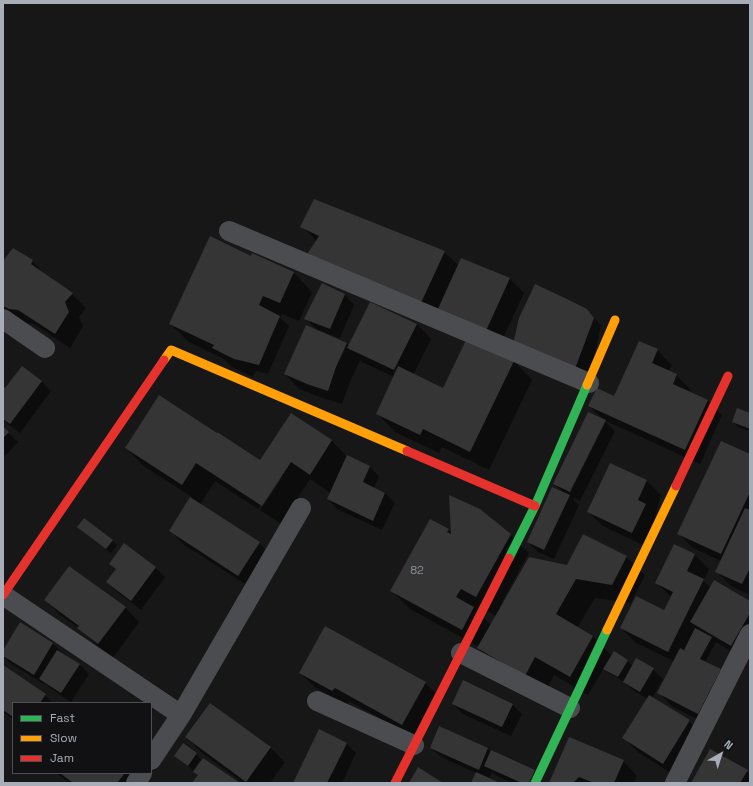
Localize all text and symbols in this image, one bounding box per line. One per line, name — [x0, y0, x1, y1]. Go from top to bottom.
house number: 82 — [410, 564, 424, 578]
legend — [12, 702, 152, 774]
text: Fast — [50, 710, 75, 726]
text: Slow — [50, 730, 77, 746]
north arrow — [701, 734, 741, 774]
text: N — [721, 737, 736, 752]
text: Jam — [50, 750, 74, 766]

